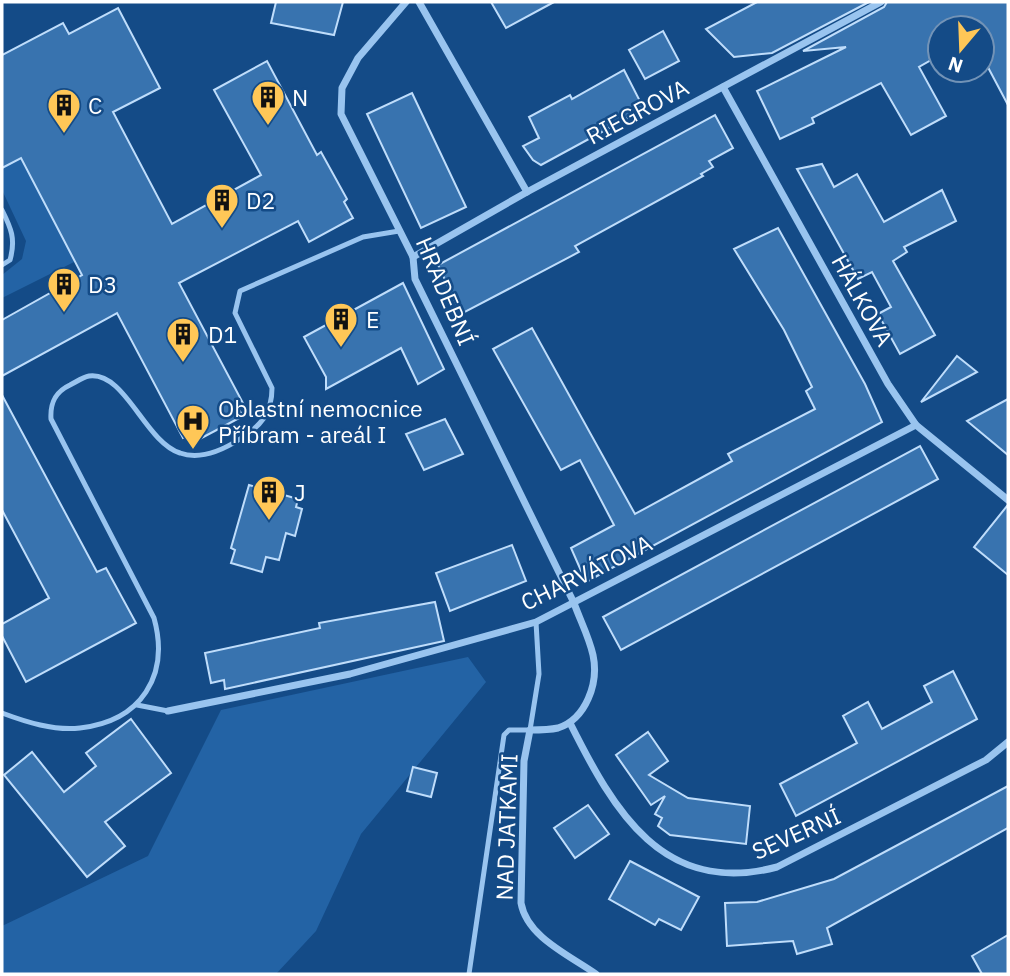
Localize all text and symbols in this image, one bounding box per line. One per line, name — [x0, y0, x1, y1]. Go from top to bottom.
north arrow — [926, 14, 996, 84]
text: N — [945, 51, 966, 79]
street label: RIEGROVA — [581, 71, 694, 150]
building icon: N — [249, 78, 287, 127]
place label: N — [292, 82, 308, 112]
building icon: C — [45, 86, 83, 135]
place label: C — [88, 90, 102, 120]
building icon: D2 — [203, 181, 241, 230]
place label: D2 — [246, 185, 275, 215]
street label: HRADEBNÍ — [410, 232, 482, 350]
street label: HÁLKOVA — [826, 249, 901, 351]
building icon: D3 — [45, 265, 83, 314]
place label: D3 — [88, 269, 117, 299]
building icon: E — [322, 300, 360, 349]
place label: E — [366, 304, 379, 334]
building icon: D1 — [164, 315, 202, 364]
place label: D1 — [208, 319, 237, 349]
place label: Oblastní nemocnice Příbram - areál I — [218, 393, 423, 449]
hospital icon: Oblastní nemocnice Příbram - areál I — [174, 402, 212, 451]
building icon: J — [250, 473, 288, 522]
place label: J — [294, 477, 306, 507]
street label: CHARVÁTOVA — [515, 527, 657, 617]
street label: NAD JATKAMI — [488, 753, 524, 901]
street label: SEVERNÍ — [747, 800, 845, 866]

